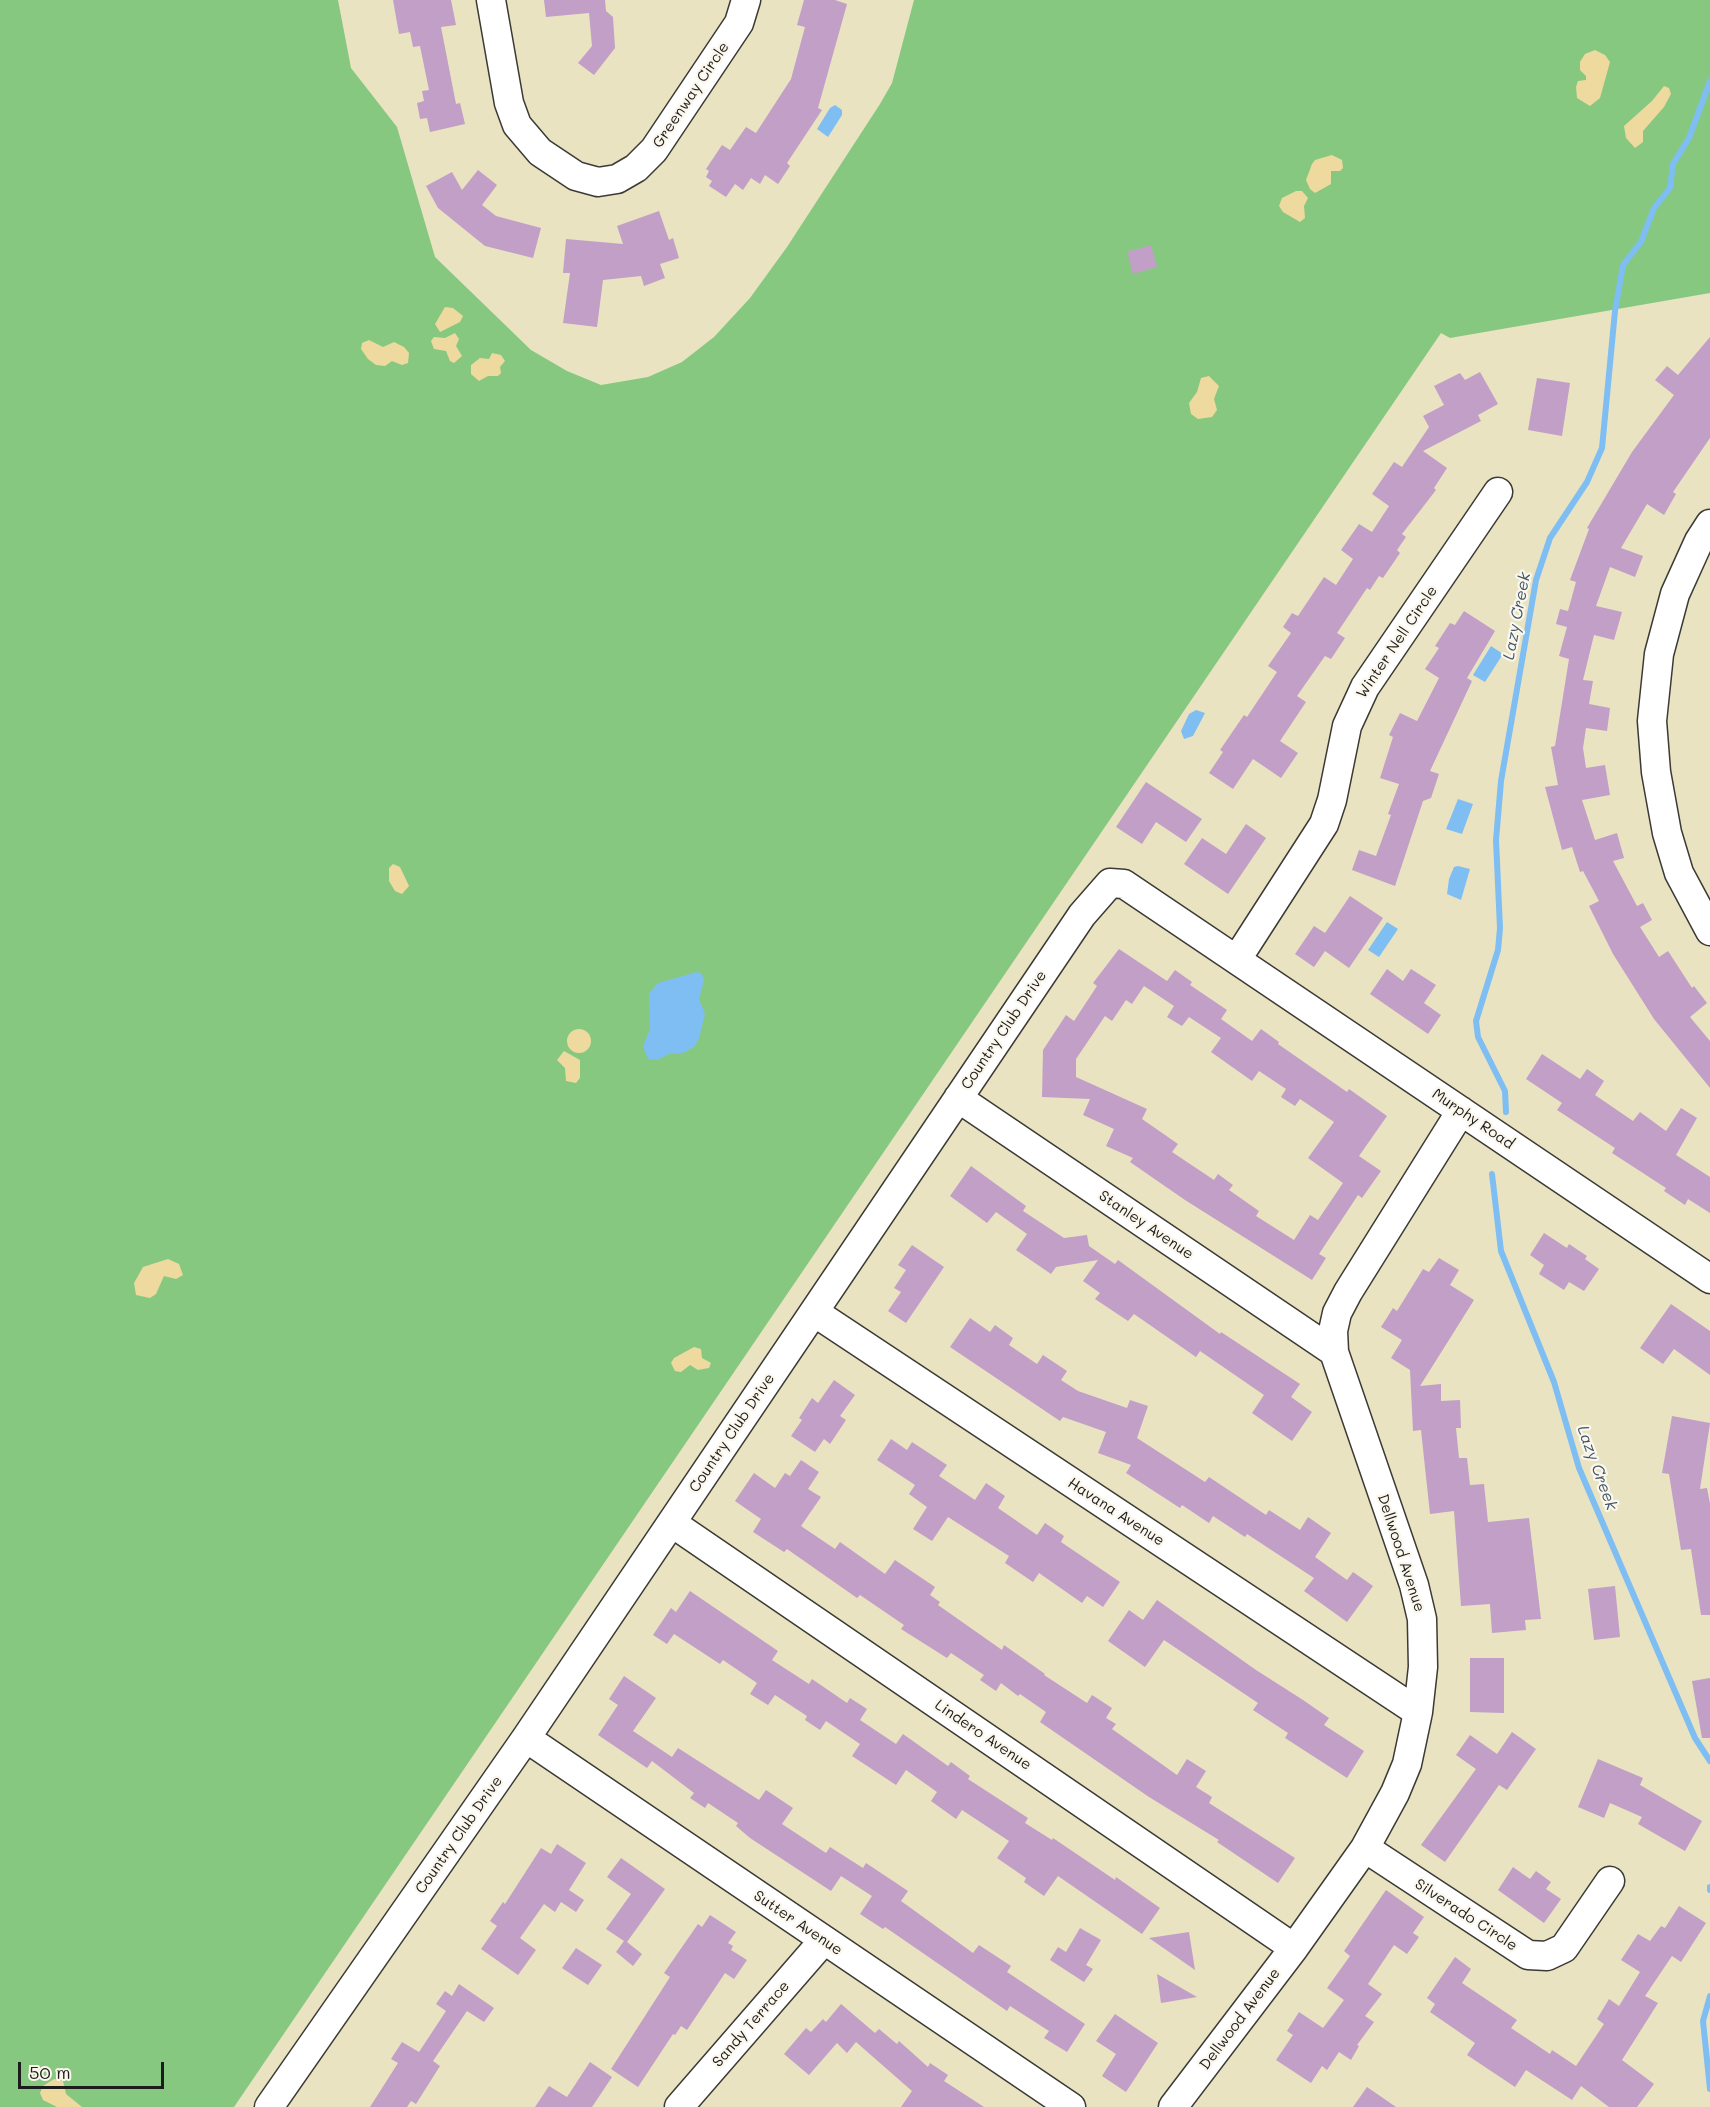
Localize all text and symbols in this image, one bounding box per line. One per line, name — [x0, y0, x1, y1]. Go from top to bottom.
street label: Greenway Circle — [649, 39, 733, 151]
water label: Lazy Creek — [1499, 571, 1535, 661]
street label: Winter Nell Circle — [1353, 582, 1441, 702]
street label: Country Club Drive — [958, 967, 1050, 1093]
street label: Murphy Road — [1428, 1085, 1518, 1153]
street label: Stanley Avenue — [1095, 1187, 1197, 1263]
street label: Country Club Drive — [686, 1370, 778, 1496]
water label: Lazy Creek — [1573, 1423, 1621, 1513]
street label: Havana Avenue — [1064, 1474, 1168, 1550]
street label: Dellwood Avenue — [1373, 1492, 1429, 1614]
street label: Lindero Avenue — [931, 1696, 1035, 1774]
street label: Country Club Drive — [412, 1773, 506, 1897]
street label: Silverado Circle — [1411, 1875, 1521, 1955]
street label: Sutter Avenue — [750, 1887, 846, 1959]
street label: Dellwood Avenue — [1196, 1965, 1284, 2073]
street label: Sandy Terrace — [709, 1977, 793, 2071]
scale bar — [21, 2050, 166, 2088]
text: 50 m — [29, 2060, 71, 2084]

